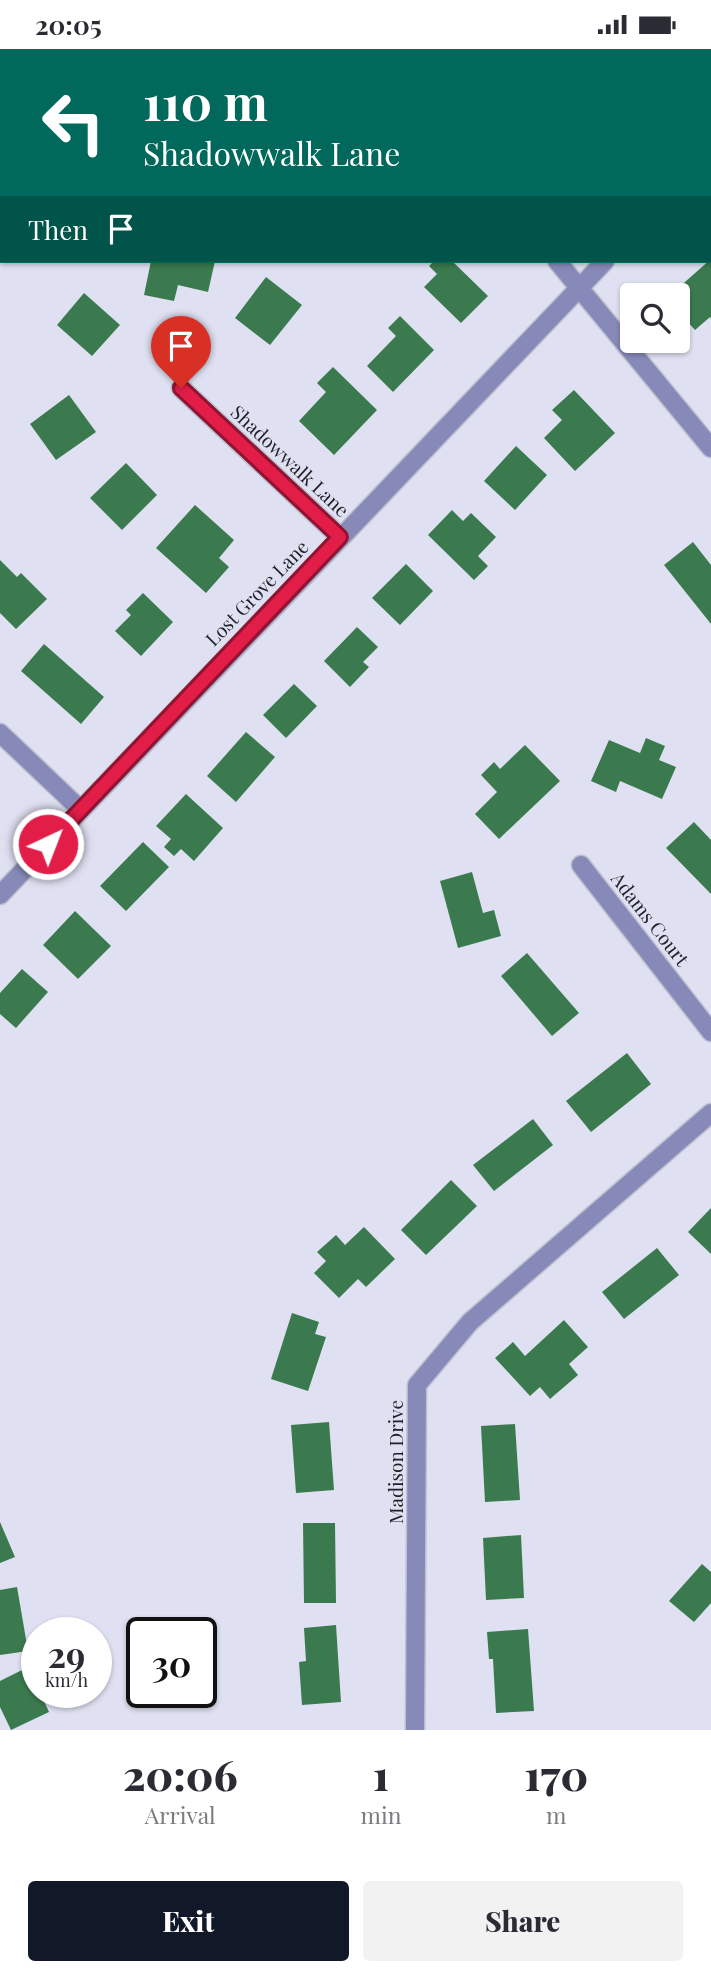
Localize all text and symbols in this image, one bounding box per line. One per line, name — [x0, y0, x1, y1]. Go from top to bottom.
text: 20:05 — [35, 7, 102, 42]
text: 110 m — [143, 68, 268, 133]
icon: left — [28, 77, 119, 168]
text: Shadowwalk Lane — [143, 131, 400, 174]
icon: arrive — [102, 210, 140, 248]
text: Then — [28, 212, 88, 247]
map controls — [620, 283, 690, 353]
button: search — [620, 283, 690, 353]
pin — [151, 316, 211, 388]
icon: arrive — [162, 327, 200, 365]
street label: Shadowwalk Lane — [226, 399, 355, 522]
street label: Lost Grove Lane — [199, 534, 314, 651]
position arrow — [11, 807, 85, 881]
street label: Adams Court — [605, 865, 696, 971]
street label: Madison Drive — [382, 1400, 408, 1524]
speed limit sign: 30 — [126, 1617, 217, 1708]
text: 29 — [48, 1630, 85, 1677]
text: km/h — [45, 1668, 88, 1692]
text: 20:06 — [123, 1746, 238, 1802]
text: 1 — [373, 1746, 389, 1802]
text: 170 — [524, 1746, 588, 1802]
text: Arrival — [145, 1799, 216, 1830]
text: min — [361, 1799, 401, 1830]
text: m — [546, 1799, 566, 1830]
button: Exit — [28, 1881, 349, 1961]
button: Share — [363, 1881, 683, 1961]

